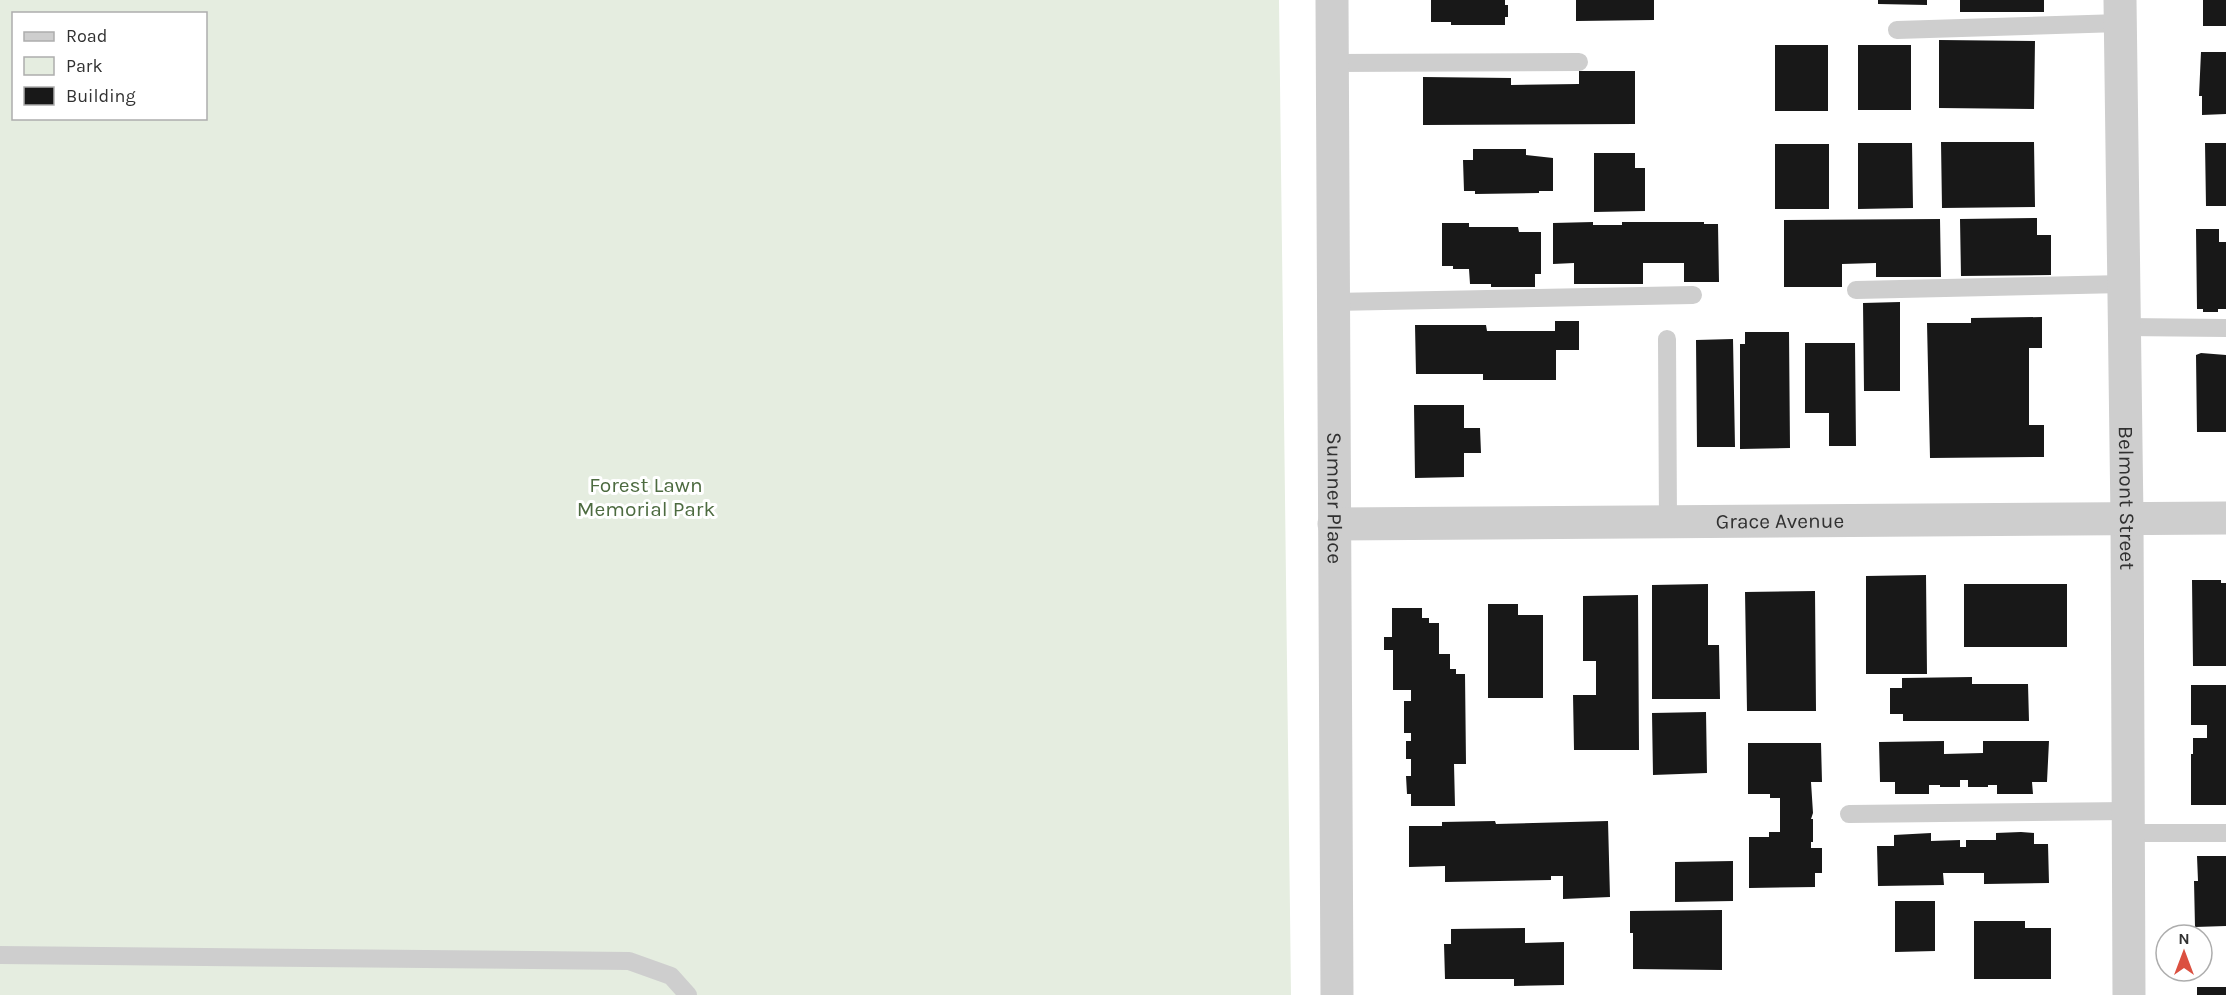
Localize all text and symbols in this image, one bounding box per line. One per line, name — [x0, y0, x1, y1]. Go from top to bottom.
legend — [12, 12, 207, 120]
text: Road — [66, 25, 107, 47]
text: Park — [66, 55, 103, 77]
text: Building — [66, 85, 136, 107]
street label: Belmont Street — [2114, 426, 2139, 570]
street label: Sumner Place — [1322, 432, 1347, 564]
park label: Forest Lawn Memorial Park — [577, 473, 715, 521]
street label: Grace Avenue — [1716, 509, 1844, 533]
north arrow — [2154, 923, 2214, 983]
text: N — [2178, 929, 2190, 948]

